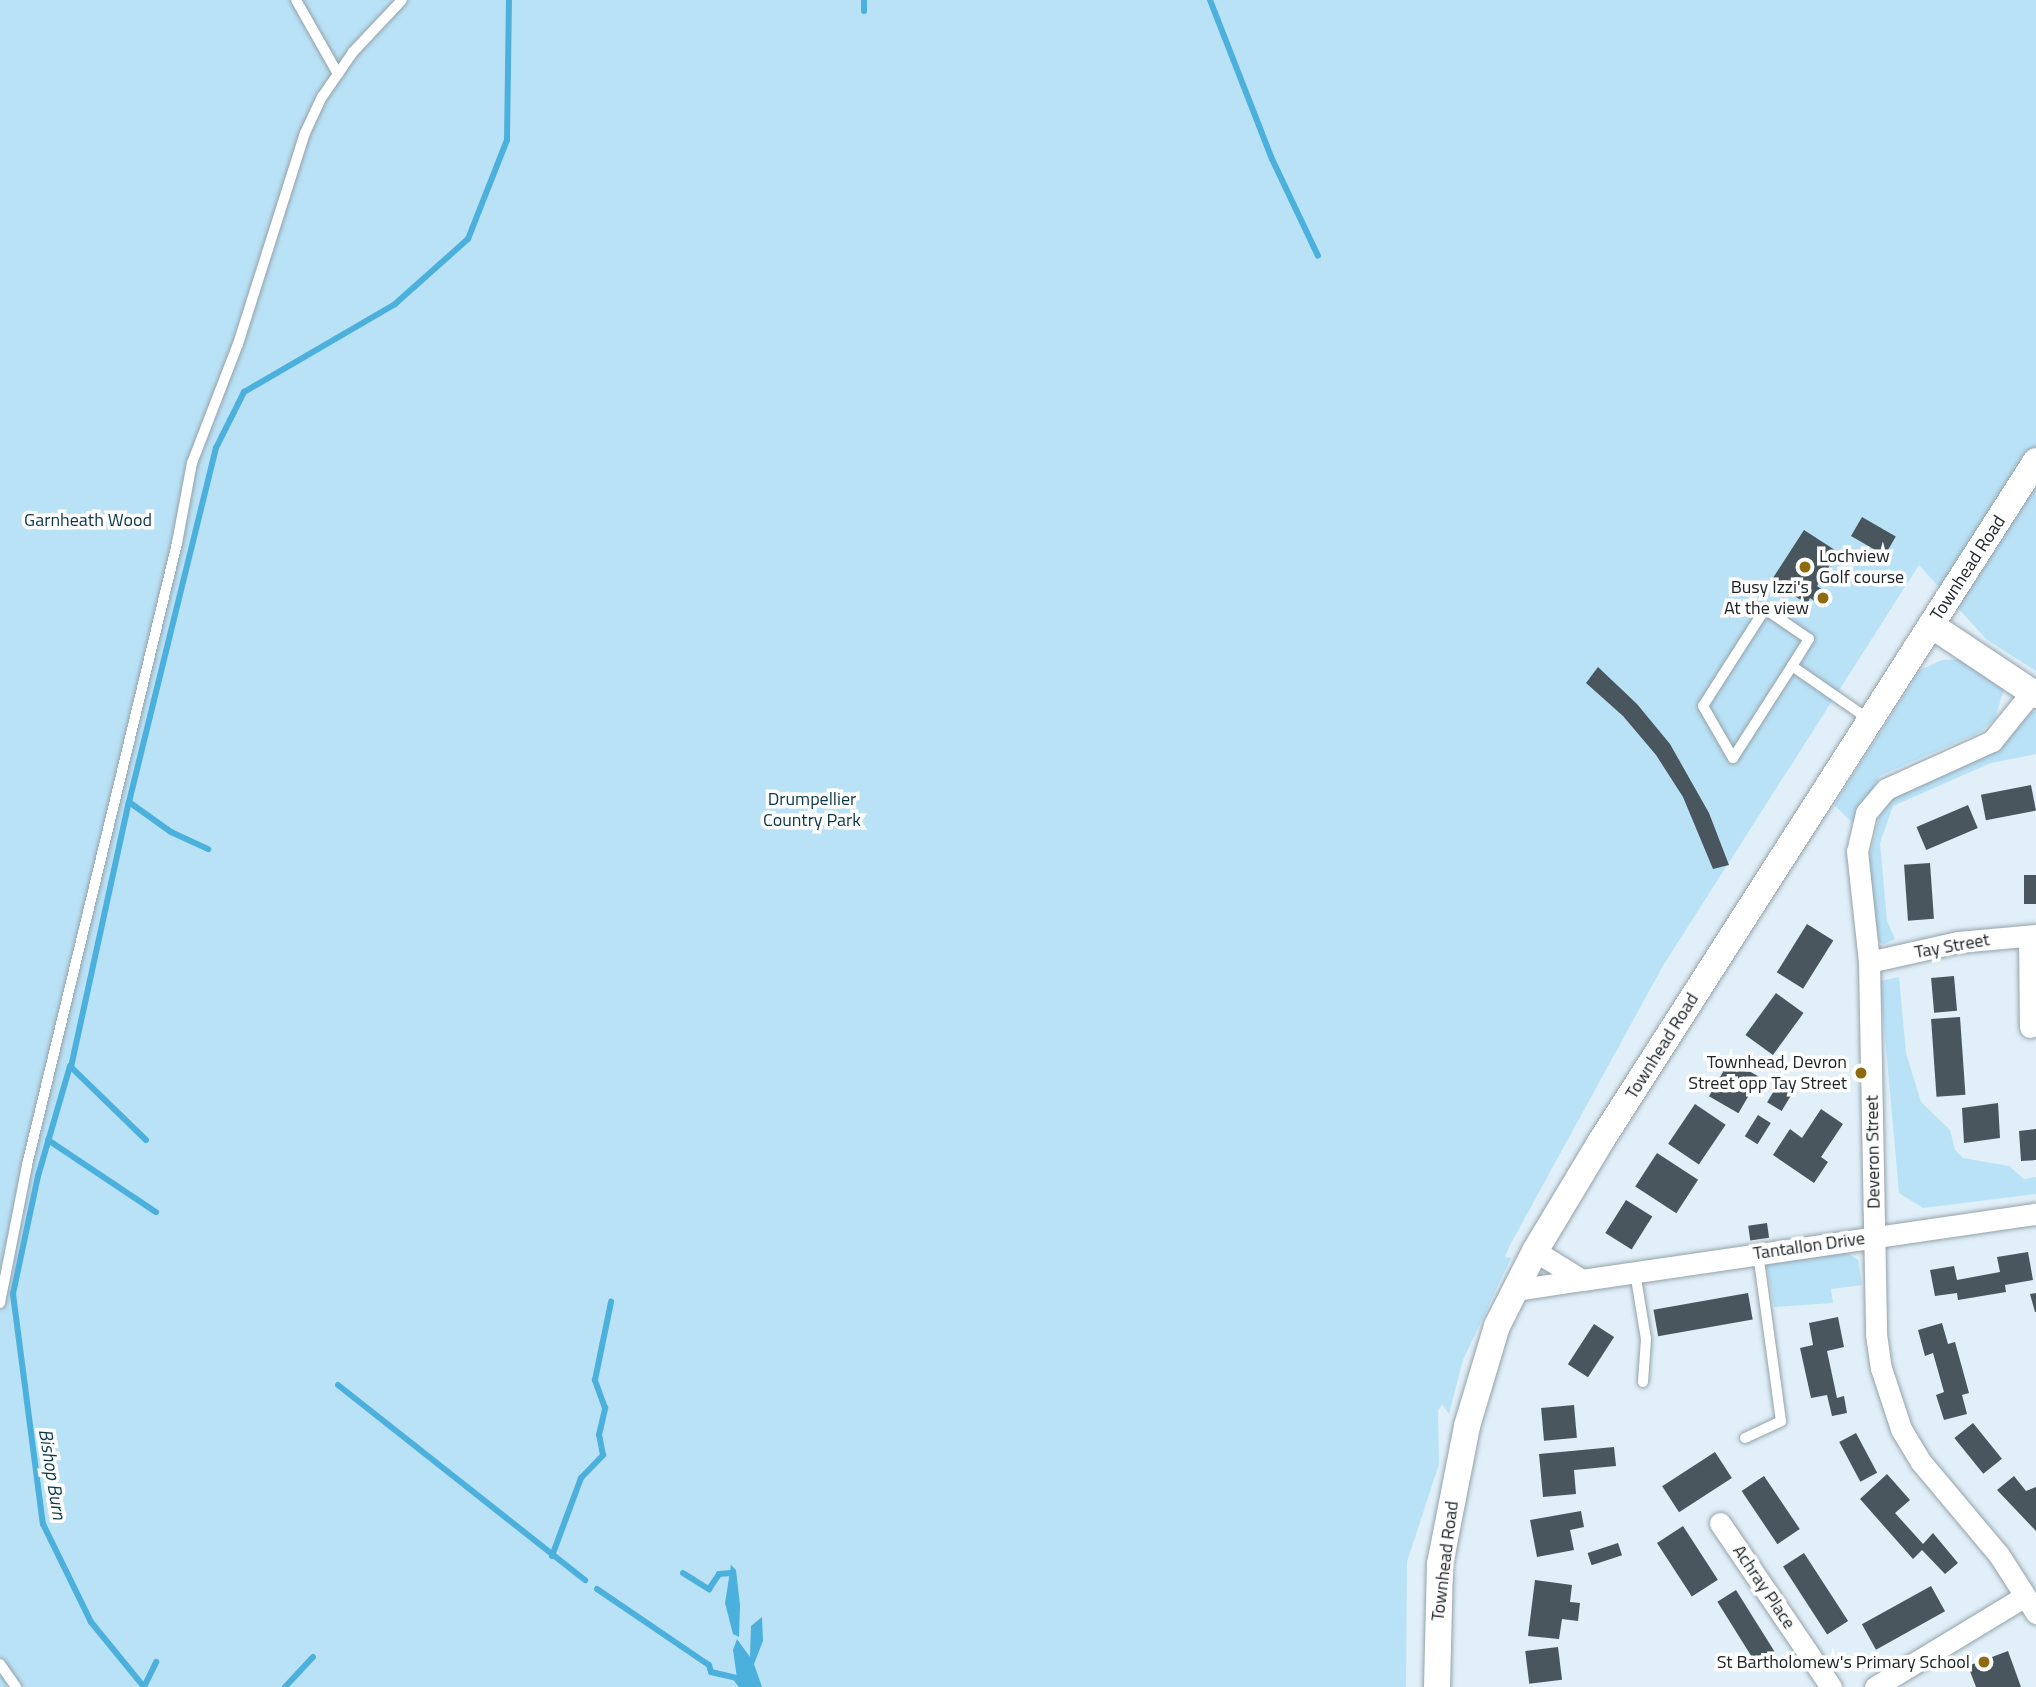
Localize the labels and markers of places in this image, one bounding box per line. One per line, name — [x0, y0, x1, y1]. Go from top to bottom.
place label: Lochview Golf course — [1819, 546, 1904, 588]
marker: Lochview Golf course — [1797, 559, 1813, 575]
place label: Busy Izzi's At the view — [1724, 577, 1809, 620]
marker: Busy Izzi's At the view — [1815, 590, 1831, 606]
place label: Townhead, Devron Street opp Tay Street — [1688, 1052, 1847, 1094]
marker: Townhead, Devron Street opp Tay Street — [1853, 1065, 1869, 1081]
place label: St Bartholomew's Primary School — [1717, 1651, 1970, 1673]
marker: St Bartholomew's Primary School — [1976, 1654, 1992, 1670]

